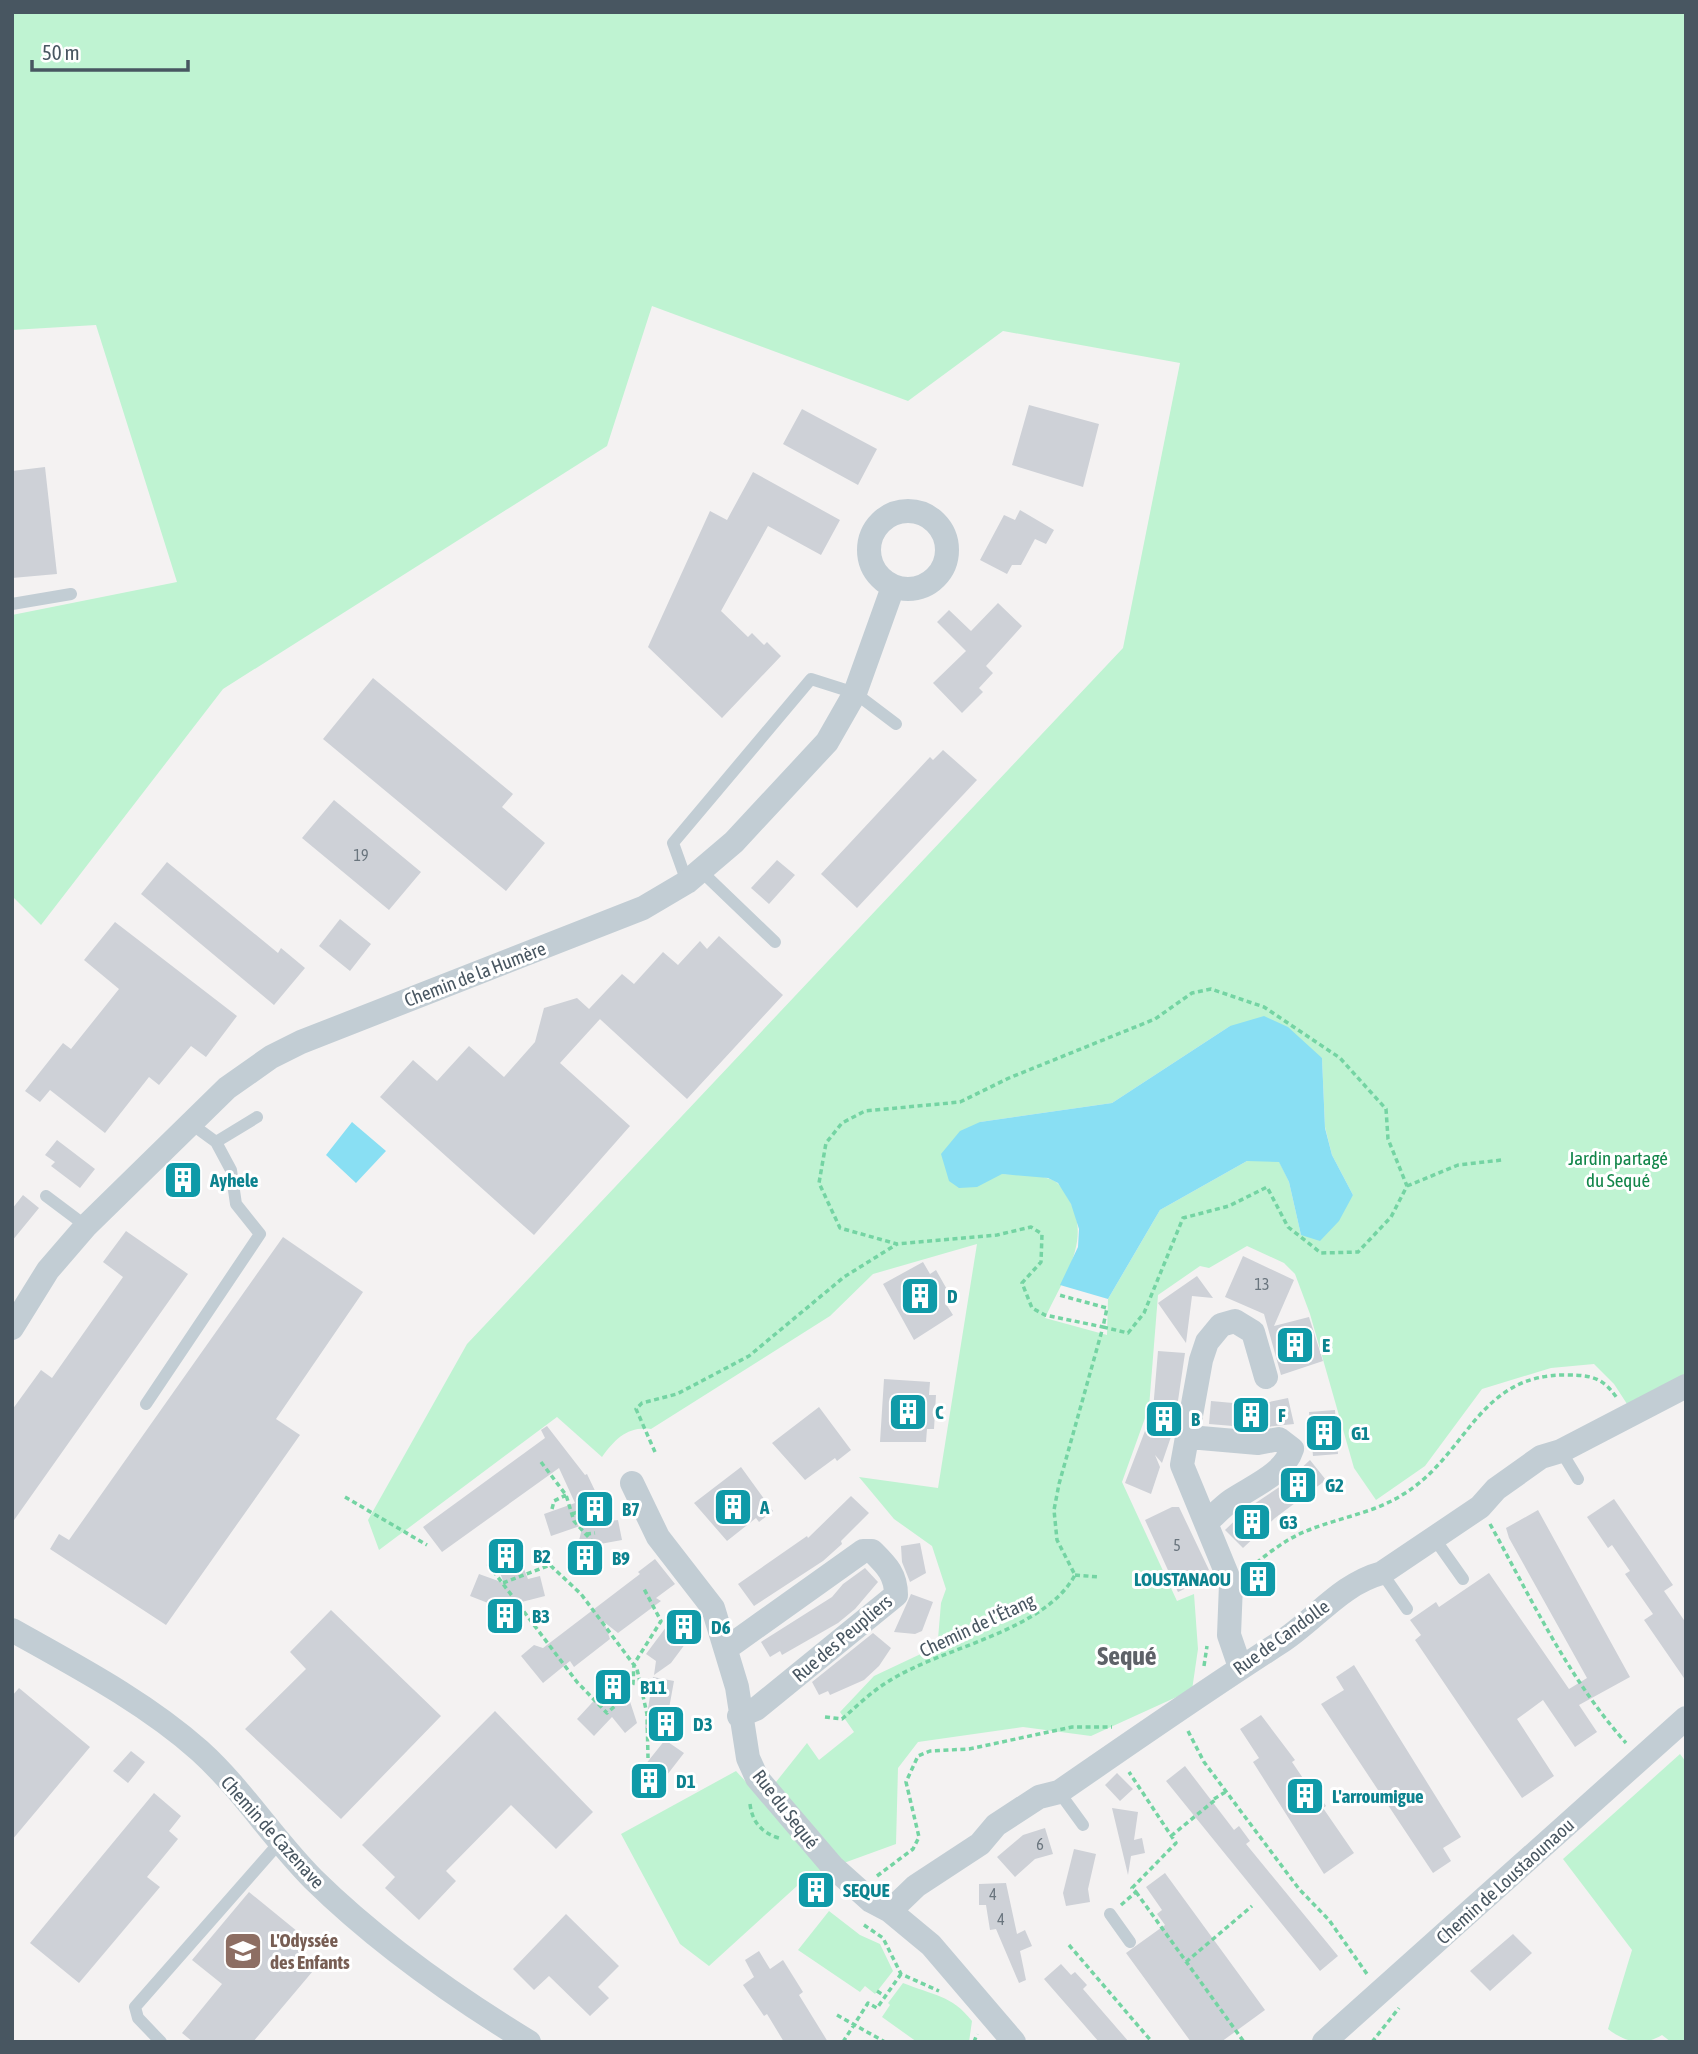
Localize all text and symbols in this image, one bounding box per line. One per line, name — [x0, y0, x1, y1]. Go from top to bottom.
scale bar — [32, 28, 187, 72]
text: 50 m — [42, 40, 80, 64]
house number: 19 — [353, 846, 369, 864]
street label: Chemin de la Humère — [401, 937, 549, 1011]
park label: Jardin partagé du Sequé — [1568, 1147, 1668, 1191]
building icon: Ayhele — [162, 1159, 204, 1201]
place label: Ayhele — [209, 1169, 259, 1191]
building icon: D — [899, 1275, 941, 1317]
house number: 13 — [1254, 1275, 1270, 1293]
place label: D — [947, 1285, 958, 1307]
building icon: E — [1274, 1324, 1316, 1366]
place label: E — [1322, 1334, 1330, 1356]
building icon: C — [887, 1391, 929, 1433]
building icon: F — [1230, 1394, 1272, 1436]
building icon: B — [1143, 1398, 1185, 1440]
place label: C — [935, 1401, 944, 1423]
place label: F — [1278, 1404, 1286, 1426]
place label: B — [1191, 1408, 1200, 1430]
building icon: G1 — [1303, 1412, 1345, 1454]
place label: G1 — [1351, 1422, 1370, 1444]
building icon: G2 — [1277, 1464, 1319, 1506]
place label: G2 — [1325, 1474, 1344, 1496]
building icon: A — [712, 1486, 754, 1528]
building icon: B7 — [574, 1488, 616, 1530]
place label: A — [759, 1496, 770, 1518]
place label: B7 — [622, 1498, 640, 1520]
building icon: G3 — [1231, 1501, 1273, 1543]
place label: G3 — [1279, 1511, 1298, 1533]
building icon: B2 — [485, 1535, 527, 1577]
house number: 5 — [1173, 1536, 1181, 1554]
building icon: B9 — [564, 1537, 606, 1579]
place label: B2 — [533, 1545, 551, 1567]
place label: B9 — [612, 1547, 630, 1569]
building icon: LOUSTANAOU — [1237, 1558, 1279, 1600]
place label: LOUSTANAOU — [1134, 1568, 1231, 1590]
street label: Chemin de l’Étang — [916, 1588, 1039, 1661]
street label: Rue des Peupliers — [788, 1590, 896, 1686]
building icon: B3 — [484, 1595, 526, 1637]
street label: Rue de Candolle — [1229, 1595, 1333, 1679]
place label: B3 — [532, 1605, 550, 1627]
building icon: D6 — [663, 1606, 705, 1648]
place label: D6 — [711, 1616, 731, 1638]
district label: Sequé — [1097, 1641, 1157, 1671]
building icon: B11 — [592, 1666, 634, 1708]
place label: B11 — [640, 1676, 667, 1698]
building icon: D3 — [645, 1703, 687, 1745]
place label: D3 — [693, 1713, 713, 1735]
building icon: D1 — [628, 1760, 670, 1802]
street label: Rue du Sequé — [748, 1765, 824, 1853]
place label: D1 — [676, 1770, 696, 1792]
street label: Chemin de Cazenave — [217, 1771, 329, 1893]
building icon: L'arroumigue — [1284, 1775, 1326, 1817]
place label: L'arroumigue — [1332, 1785, 1424, 1807]
street label: Chemin de Loustaounaou — [1432, 1814, 1578, 1948]
house number: 6 — [1036, 1835, 1044, 1853]
building icon: SEQUE — [795, 1869, 837, 1911]
place label: SEQUE — [843, 1879, 889, 1901]
house number: 4 — [989, 1885, 997, 1903]
house number: 4 — [997, 1910, 1005, 1928]
place label: L'Odyssée des Enfants — [270, 1929, 350, 1973]
school or university icon: L'Odyssée des Enfants — [222, 1930, 264, 1972]

